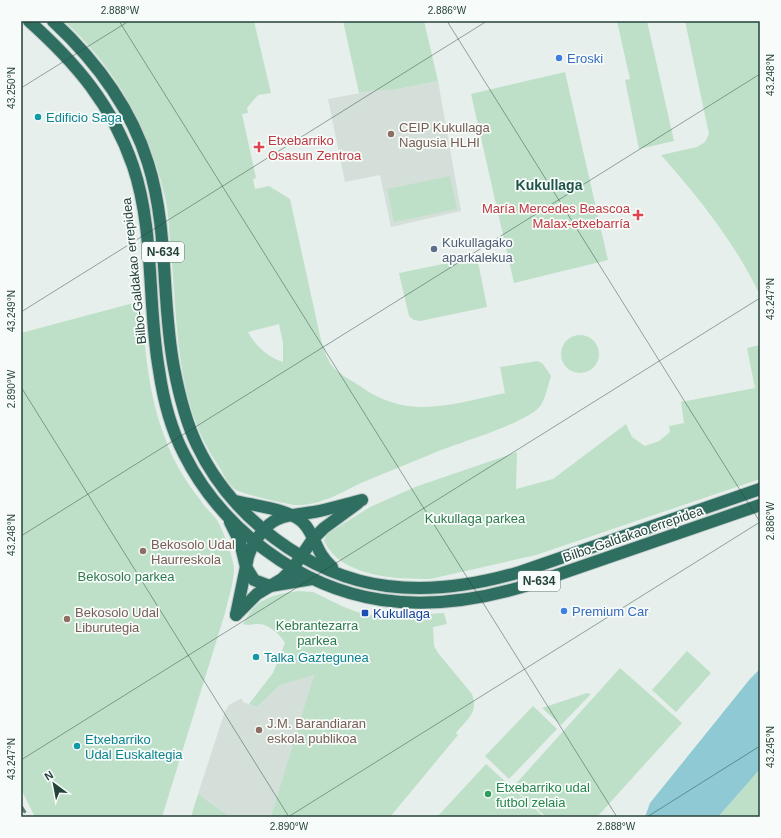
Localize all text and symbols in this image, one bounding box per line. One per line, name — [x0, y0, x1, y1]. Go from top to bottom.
text: 2.888°W — [101, 5, 140, 16]
text: 2.886°W — [428, 5, 467, 16]
place label: Eroski — [567, 51, 603, 66]
marker: Eroski — [554, 53, 564, 63]
text: 43.248°N — [765, 54, 776, 96]
text: 43.250°N — [6, 67, 17, 109]
place label: Edificio Saga — [46, 110, 123, 125]
marker: Edificio Saga — [33, 112, 43, 122]
place label: CEIP Kukullaga Nagusia HLHI — [399, 120, 491, 150]
marker: CEIP Kukullaga Nagusia HLHI — [386, 129, 396, 139]
place label: Etxebarriko Osasun Zentroa — [268, 133, 362, 163]
marker: Etxebarriko Osasun Zentroa — [253, 141, 265, 153]
district label: Kukullaga — [516, 177, 583, 193]
street label: Bilbo-Galdakao errepidea — [119, 196, 149, 345]
place label: María Mercedes Beascoa Malax-etxebarría — [482, 201, 631, 231]
marker: María Mercedes Beascoa Malax-etxebarría — [633, 210, 643, 220]
place label: Kukullagako aparkalekua — [442, 235, 514, 265]
road number: N-634 — [142, 242, 184, 262]
marker: Kukullagako aparkalekua — [429, 244, 439, 254]
text: 43.247°N — [765, 278, 776, 320]
text: 43.249°N — [6, 290, 17, 332]
text: 2.890°W — [6, 369, 17, 408]
text: 2.886°W — [765, 501, 776, 540]
street label: Bilbo-Galdakao errepidea — [561, 503, 706, 565]
park label: Kukullaga parkea — [425, 511, 526, 526]
text: 43.248°N — [6, 514, 17, 556]
place label: Bekosolo Udal Haurreskola — [151, 537, 235, 567]
marker: Bekosolo Udal Haurreskola — [138, 546, 148, 556]
park label: Bekosolo parkea — [78, 569, 175, 584]
road number: N-634 — [518, 571, 560, 591]
place label: Premium Car — [572, 604, 649, 619]
place label: Bekosolo Udal Liburutegia — [75, 605, 159, 635]
place label: Kukullaga — [373, 606, 431, 621]
marker: Premium Car — [559, 606, 569, 616]
marker: Kukullaga — [360, 608, 370, 618]
marker: Bekosolo Udal Liburutegia — [62, 614, 72, 624]
park label: Kebrantezarra parkea — [276, 618, 359, 648]
place label: Talka Gaztegunea — [264, 650, 370, 665]
marker: Talka Gaztegunea — [251, 652, 261, 662]
place label: J.M. Barandiaran eskola publikoa — [267, 716, 366, 746]
marker: J.M. Barandiaran eskola publikoa — [254, 725, 264, 735]
text: 43.245°N — [765, 726, 776, 768]
place label: Etxebarriko Udal Euskaltegia — [85, 732, 183, 762]
text: 43.247°N — [6, 738, 17, 780]
marker: Etxebarriko Udal Euskaltegia — [72, 741, 82, 751]
north arrow — [34, 764, 74, 804]
text: N — [42, 768, 55, 783]
place label: Etxebarriko udal futbol zelaia — [496, 780, 590, 810]
marker: Etxebarriko udal futbol zelaia — [483, 789, 493, 799]
text: 2.890°W — [270, 821, 309, 832]
text: 2.888°W — [597, 821, 636, 832]

